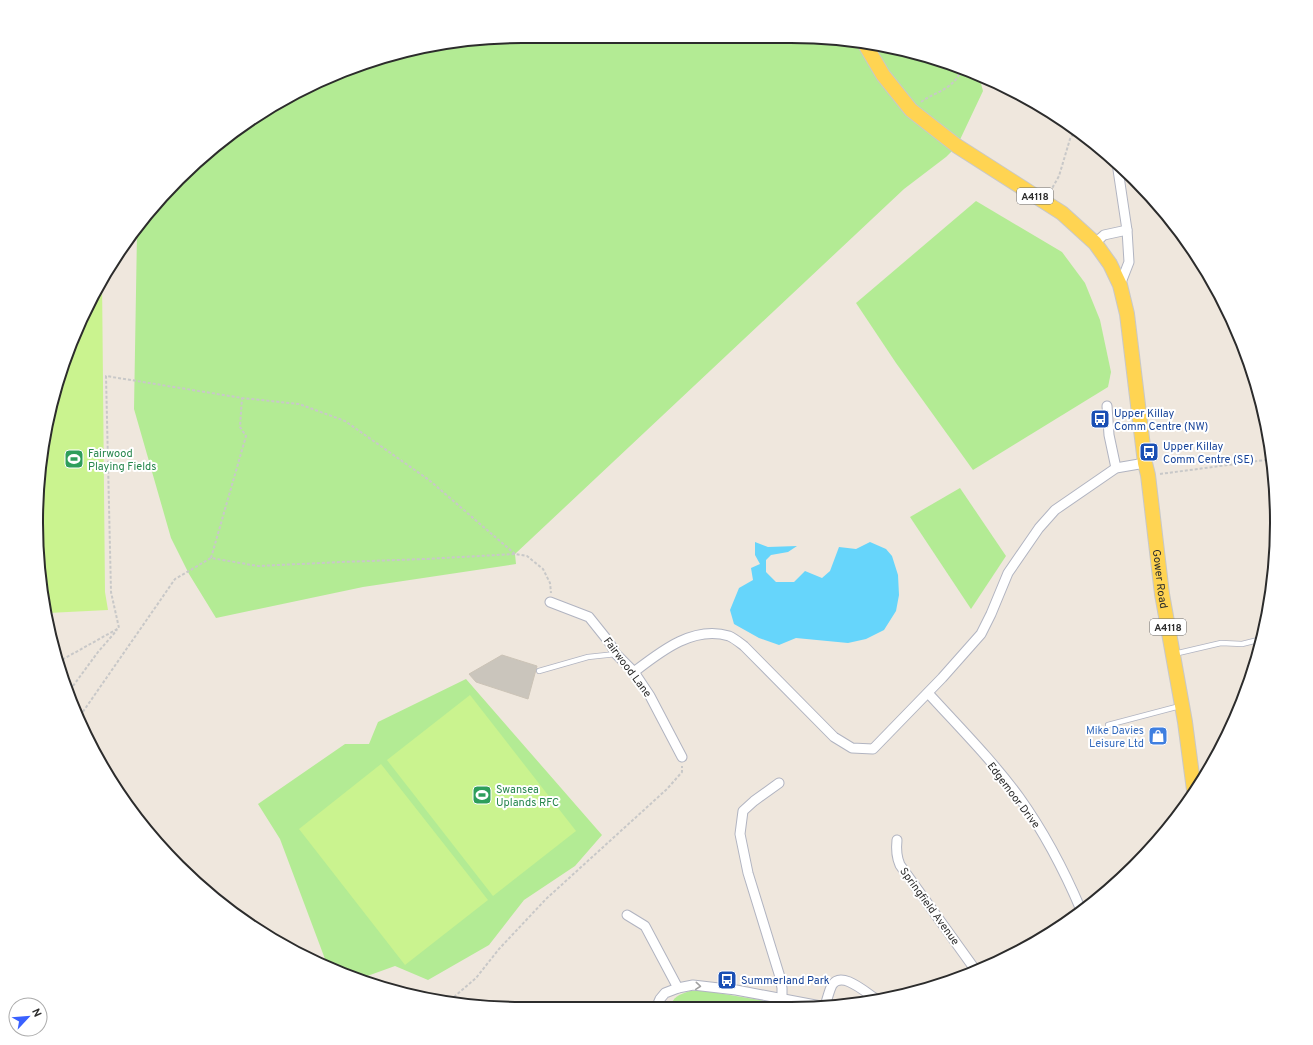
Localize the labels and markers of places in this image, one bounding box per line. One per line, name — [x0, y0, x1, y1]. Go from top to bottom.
place label: Upper Killay Comm Centre (NW) — [1114, 407, 1208, 434]
bus stop icon: Upper Killay Comm Centre (NW) — [1089, 408, 1111, 430]
place label: Upper Killay Comm Centre (SE) — [1163, 440, 1254, 467]
bus stop icon: Upper Killay Comm Centre (SE) — [1138, 441, 1160, 463]
place label: Fairwood Playing Fields — [88, 447, 156, 474]
sports icon: Fairwood Playing Fields — [63, 448, 85, 470]
place label: Mike Davies Leisure Ltd — [1086, 724, 1144, 751]
shop icon: Mike Davies Leisure Ltd — [1147, 725, 1169, 747]
place label: Swansea Uplands RFC — [496, 783, 559, 810]
sports icon: Swansea Uplands RFC — [471, 784, 493, 806]
bus stop icon: Summerland Park — [716, 969, 738, 991]
place label: Summerland Park — [741, 974, 830, 988]

